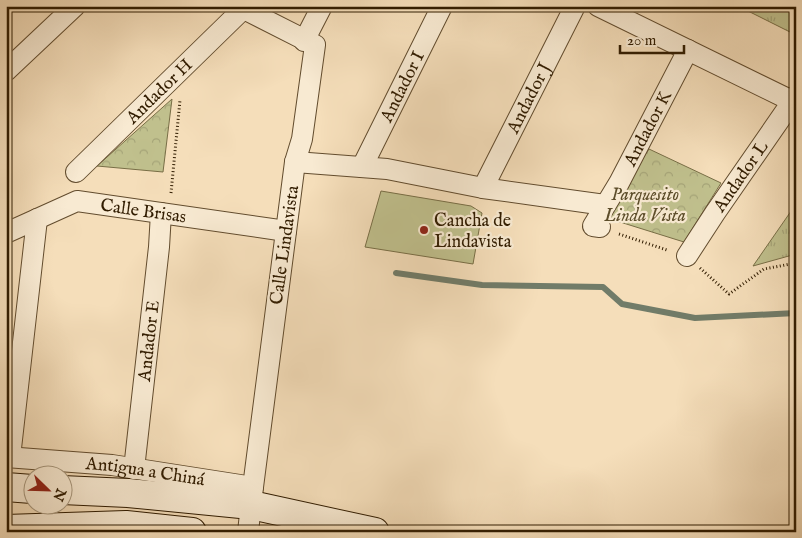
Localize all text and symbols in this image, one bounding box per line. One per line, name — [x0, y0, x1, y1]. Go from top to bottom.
scale bar — [620, 22, 683, 54]
text: 20 m — [627, 31, 657, 50]
street label: Andador I — [376, 47, 431, 127]
street label: Andador H — [121, 54, 198, 130]
street label: Andador J — [502, 59, 558, 139]
street label: Andador K — [619, 86, 678, 172]
street label: Andador L — [708, 137, 775, 218]
street label: Calle Lindavista — [266, 184, 305, 306]
park label: Parquesito Linda Vista — [603, 184, 686, 228]
street label: Calle Brisas — [99, 194, 188, 230]
place label: Cancha de Lindavista — [434, 210, 512, 254]
marker: Cancha de Lindavista — [418, 224, 430, 236]
street label: Andador E — [134, 299, 166, 384]
street label: Antigua a Chiná — [84, 453, 206, 492]
north arrow — [22, 466, 72, 516]
text: N — [48, 485, 70, 504]

